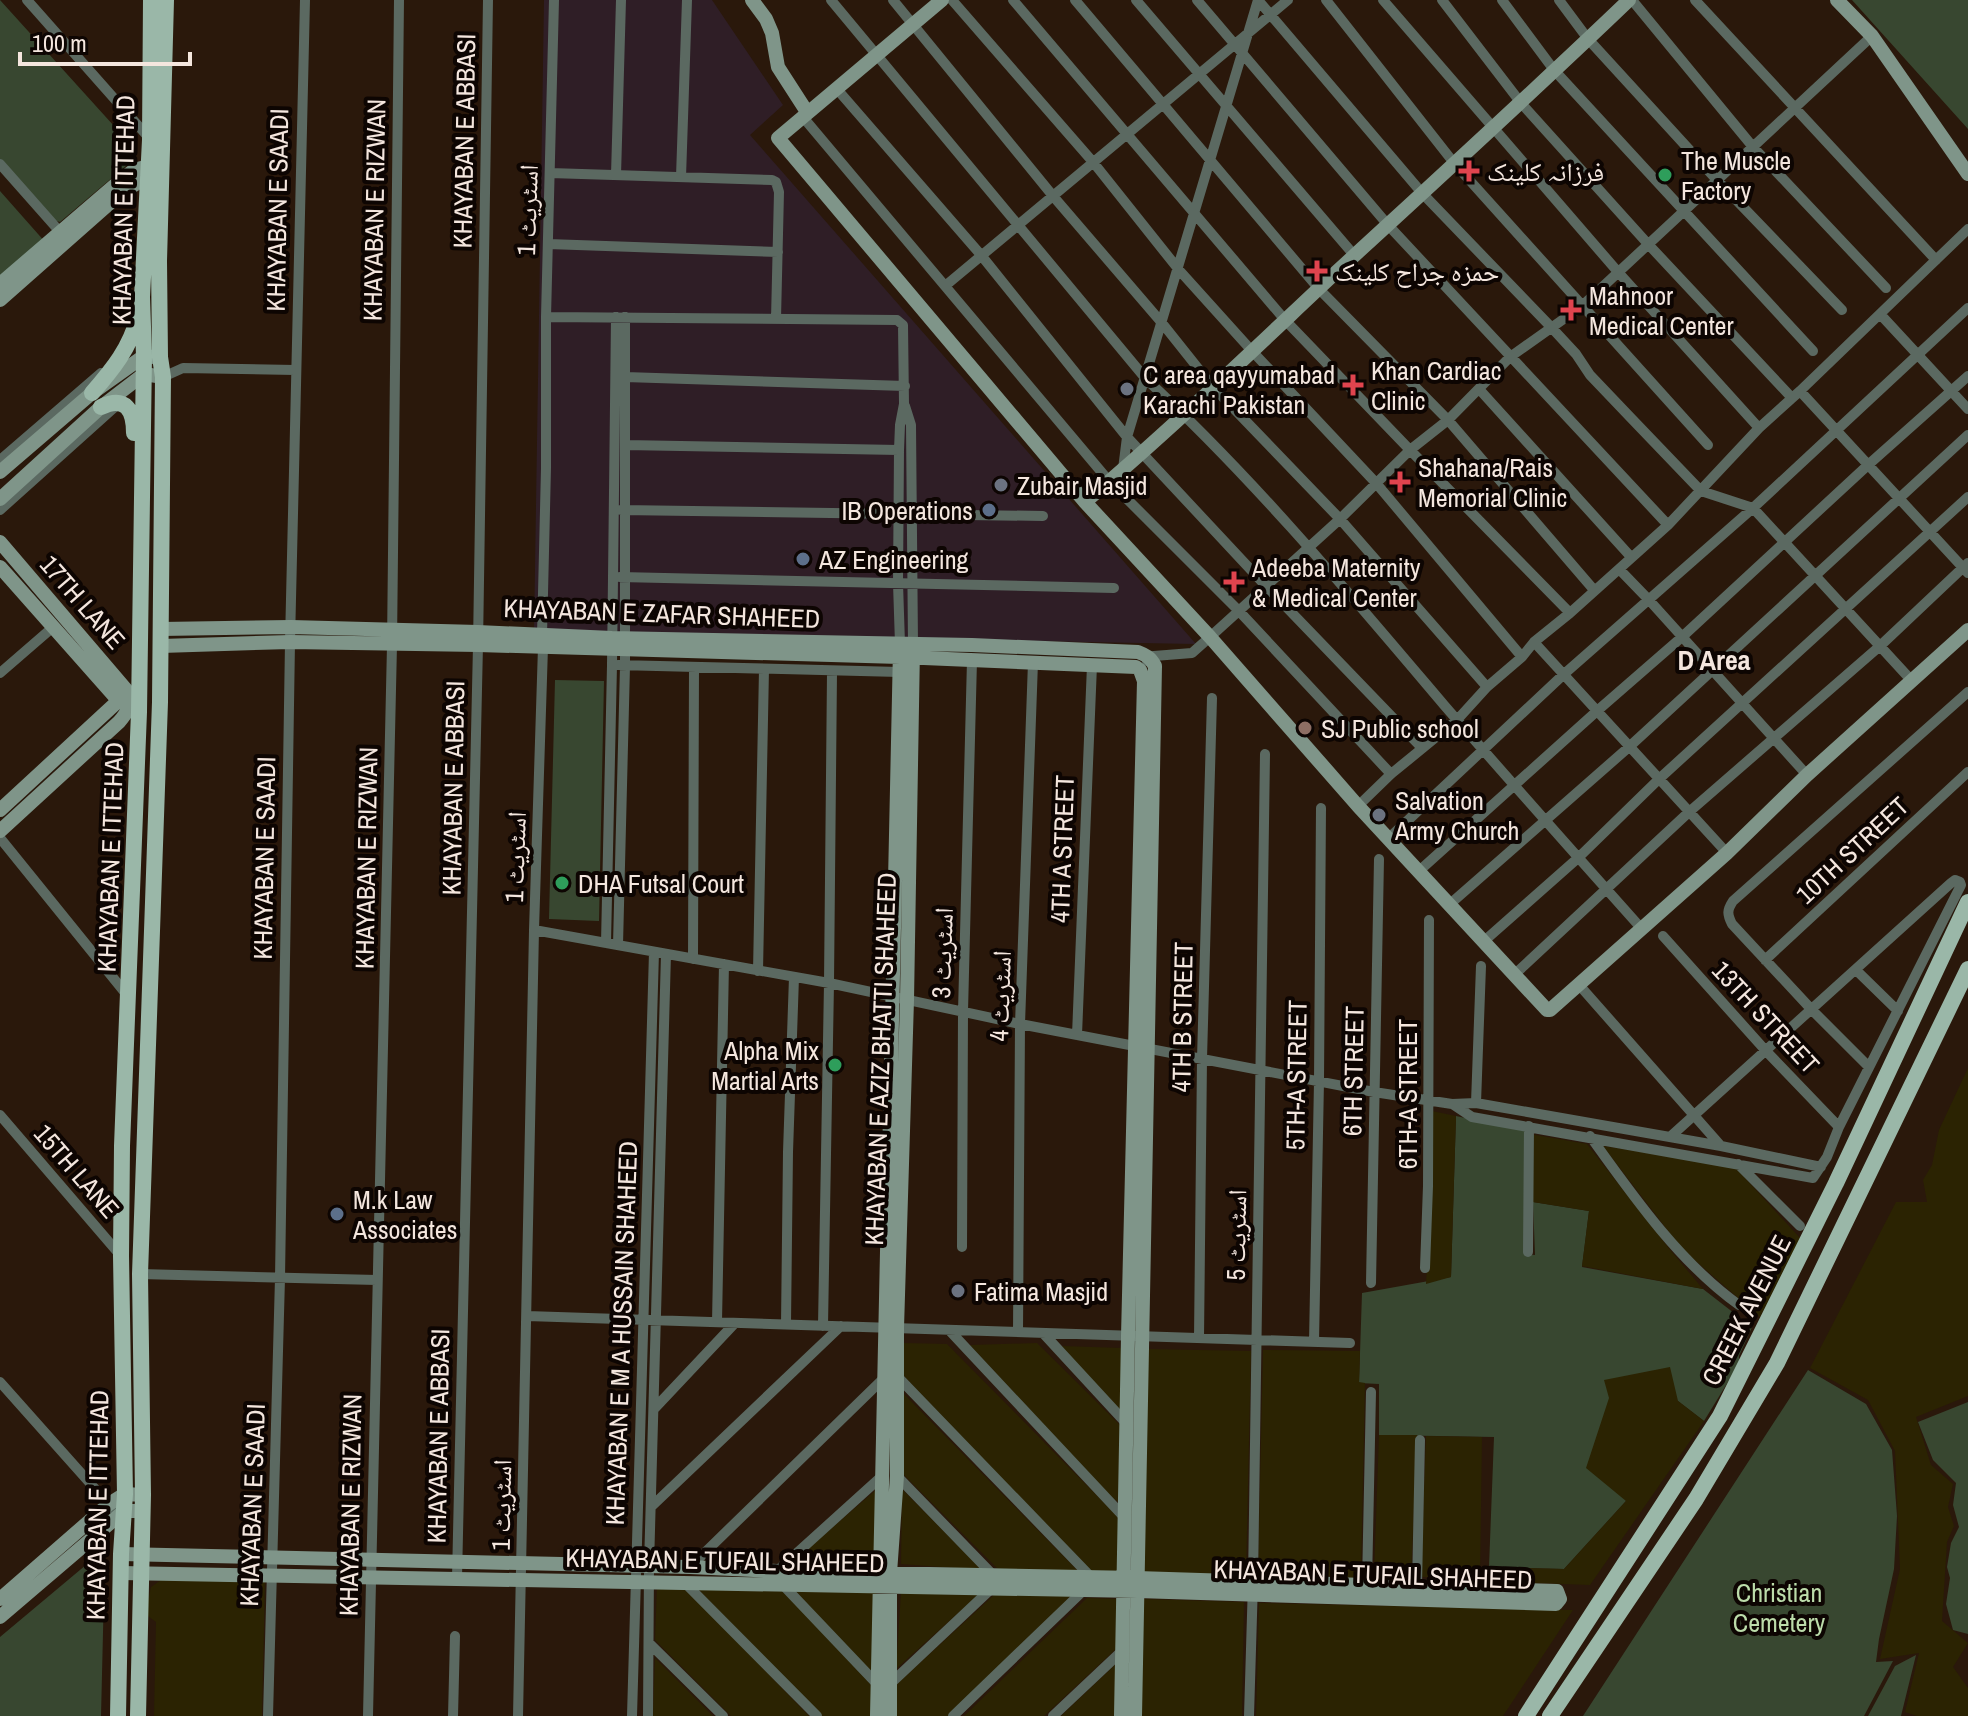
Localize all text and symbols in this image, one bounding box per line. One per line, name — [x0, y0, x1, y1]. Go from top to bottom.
scale bar — [20, 16, 190, 66]
text: 100 m — [32, 27, 87, 59]
street label: KHAYABAN E ABBASI — [445, 33, 483, 249]
street label: KHAYABAN E ITTEHAD — [103, 95, 143, 325]
street label: KHAYABAN E RIZWAN — [355, 99, 393, 321]
street label: KHAYABAN E SAADI — [258, 108, 296, 312]
place label: The Muscle Factory — [1681, 143, 1791, 208]
place label: فرزانہ کلینک — [1487, 154, 1604, 189]
marker: فرزانہ کلینک — [1458, 160, 1480, 182]
street label: اسٹریٹ 1 — [508, 164, 546, 256]
marker: The Muscle Factory — [1656, 166, 1674, 184]
place label: حمزہ جراح کلینک — [1335, 254, 1499, 289]
marker: حمزہ جراح کلینک — [1306, 260, 1328, 282]
place label: Mahnoor Medical Center — [1589, 278, 1734, 343]
marker: Mahnoor Medical Center — [1560, 299, 1582, 321]
place label: Khan Cardiac Clinic — [1371, 353, 1501, 418]
place label: C area qayyumabad Karachi Pakistan — [1143, 357, 1335, 422]
marker: Khan Cardiac Clinic — [1342, 374, 1364, 396]
marker: C area qayyumabad Karachi Pakistan — [1118, 380, 1136, 398]
place label: Shahana/Rais Memorial Clinic — [1418, 450, 1567, 515]
place label: Zubair Masjid — [1017, 468, 1147, 503]
marker: Shahana/Rais Memorial Clinic — [1389, 471, 1411, 493]
marker: Zubair Masjid — [992, 476, 1010, 494]
place label: IB Operations — [841, 493, 973, 528]
marker: IB Operations — [980, 501, 998, 519]
place label: AZ Engineering — [818, 542, 968, 577]
street label: 17TH LANE — [32, 548, 134, 656]
marker: AZ Engineering — [794, 550, 812, 568]
place label: Adeeba Maternity & Medical Center — [1251, 550, 1421, 615]
marker: Adeeba Maternity & Medical Center — [1223, 571, 1245, 593]
street label: KHAYABAN E ZAFAR SHAHEED — [503, 590, 821, 636]
district label: D Area — [1677, 641, 1751, 679]
street label: KHAYABAN E ABBASI — [434, 680, 472, 896]
place label: SJ Public school — [1321, 711, 1479, 746]
marker: SJ Public school — [1296, 719, 1314, 737]
street label: KHAYABAN E ITTEHAD — [88, 741, 132, 973]
street label: KHAYABAN E RIZWAN — [347, 747, 385, 969]
street label: KHAYABAN E SAADI — [245, 756, 283, 960]
street label: 4TH A STREET — [1042, 774, 1082, 924]
place label: Salvation Army Church — [1394, 783, 1519, 848]
street label: 10TH STREET — [1788, 789, 1916, 911]
marker: Salvation Army Church — [1370, 806, 1388, 824]
street label: اسٹریٹ 1 — [496, 811, 534, 903]
place label: DHA Futsal Court — [578, 866, 744, 901]
street label: KHAYABAN E AZIZ BHATTI SHAHEED — [856, 872, 904, 1246]
marker: DHA Futsal Court — [553, 874, 571, 892]
street label: اسٹریٹ 3 — [923, 907, 961, 999]
street label: 4TH B STREET — [1163, 941, 1201, 1093]
street label: اسٹریٹ 4 — [981, 950, 1019, 1042]
street label: 13TH STREET — [1705, 953, 1827, 1081]
street label: 5TH-A STREET — [1277, 999, 1315, 1151]
street label: 6TH STREET — [1334, 1006, 1372, 1136]
street label: 6TH-A STREET — [1390, 1019, 1425, 1169]
place label: Alpha Mix Martial Arts — [711, 1033, 819, 1098]
marker: Alpha Mix Martial Arts — [826, 1056, 844, 1074]
street label: 15TH LANE — [26, 1117, 128, 1225]
street label: KHAYABAN E M A HUSSAIN SHAHEED — [597, 1140, 645, 1526]
place label: M.k Law Associates — [352, 1182, 457, 1247]
street label: اسٹریٹ 5 — [1218, 1189, 1254, 1281]
marker: M.k Law Associates — [328, 1205, 346, 1223]
street label: CREEK AVENUE — [1693, 1229, 1799, 1391]
place label: Fatima Masjid — [974, 1274, 1108, 1309]
marker: Fatima Masjid — [949, 1282, 967, 1300]
street label: KHAYABAN E ABBASI — [419, 1328, 457, 1544]
street label: KHAYABAN E ITTEHAD — [77, 1390, 117, 1620]
street label: KHAYABAN E RIZWAN — [331, 1394, 369, 1616]
street label: KHAYABAN E SAADI — [231, 1403, 273, 1607]
street label: اسٹریٹ 1 — [483, 1459, 519, 1551]
street label: KHAYABAN E TUFAIL SHAHEED — [565, 1540, 885, 1580]
street label: KHAYABAN E TUFAIL SHAHEED — [1213, 1551, 1533, 1597]
park label: Christian Cemetery — [1733, 1575, 1826, 1640]

